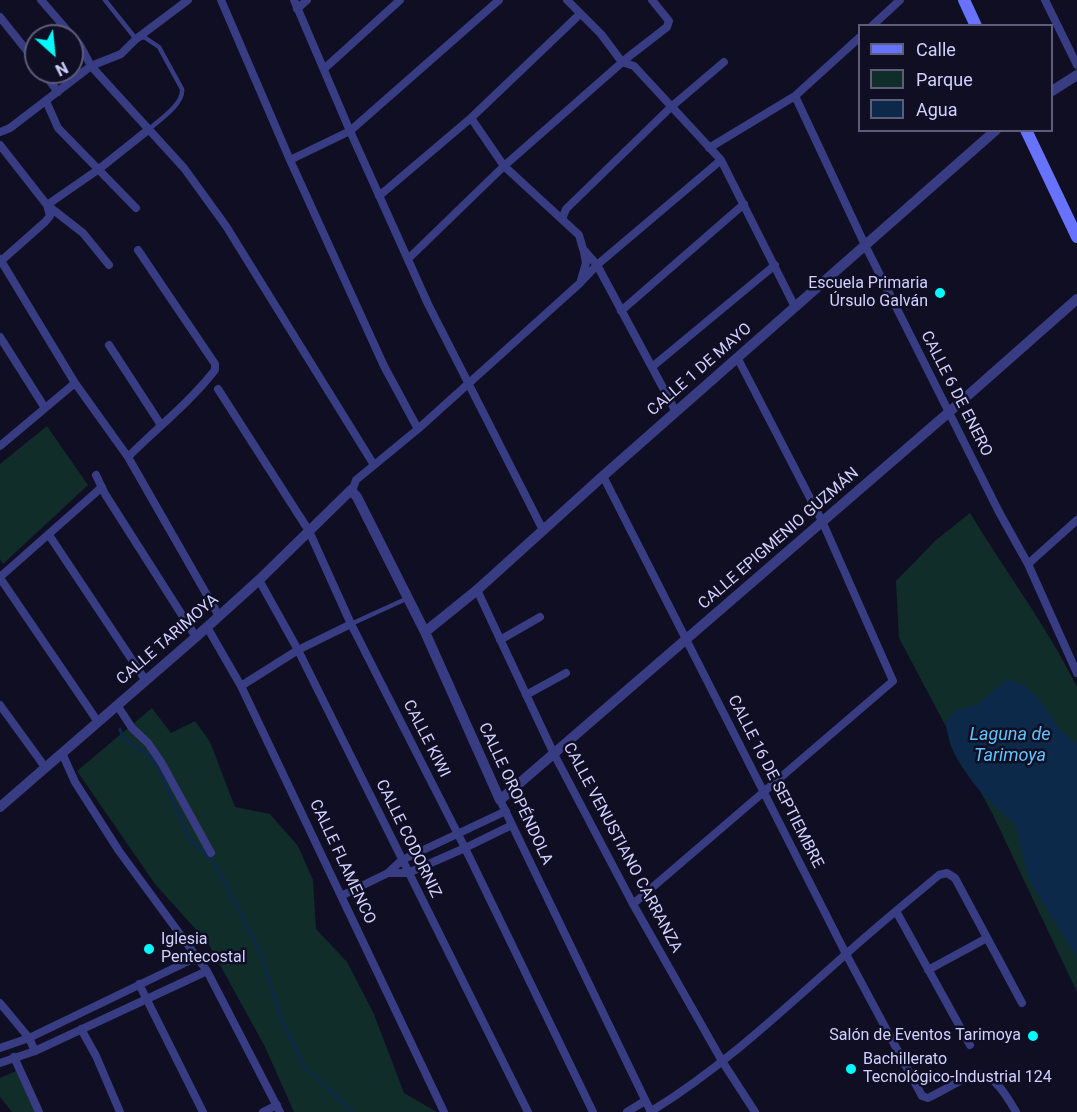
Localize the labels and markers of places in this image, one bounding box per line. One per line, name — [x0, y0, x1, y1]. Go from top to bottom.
place label: Escuela Primaria Úrsulo Galván — [808, 274, 928, 312]
marker: Escuela Primaria Úrsulo Galván — [933, 286, 947, 300]
place label: Iglesia Pentecostal — [161, 930, 246, 968]
marker: Iglesia Pentecostal — [142, 942, 156, 956]
place label: Salón de Eventos Tarimoya — [829, 1026, 1021, 1046]
marker: Salón de Eventos Tarimoya — [1026, 1029, 1040, 1043]
place label: Bachillerato Tecnológico-Industrial 124 — [863, 1050, 1052, 1088]
marker: Bachillerato Tecnológico-Industrial 124 — [844, 1062, 858, 1076]

